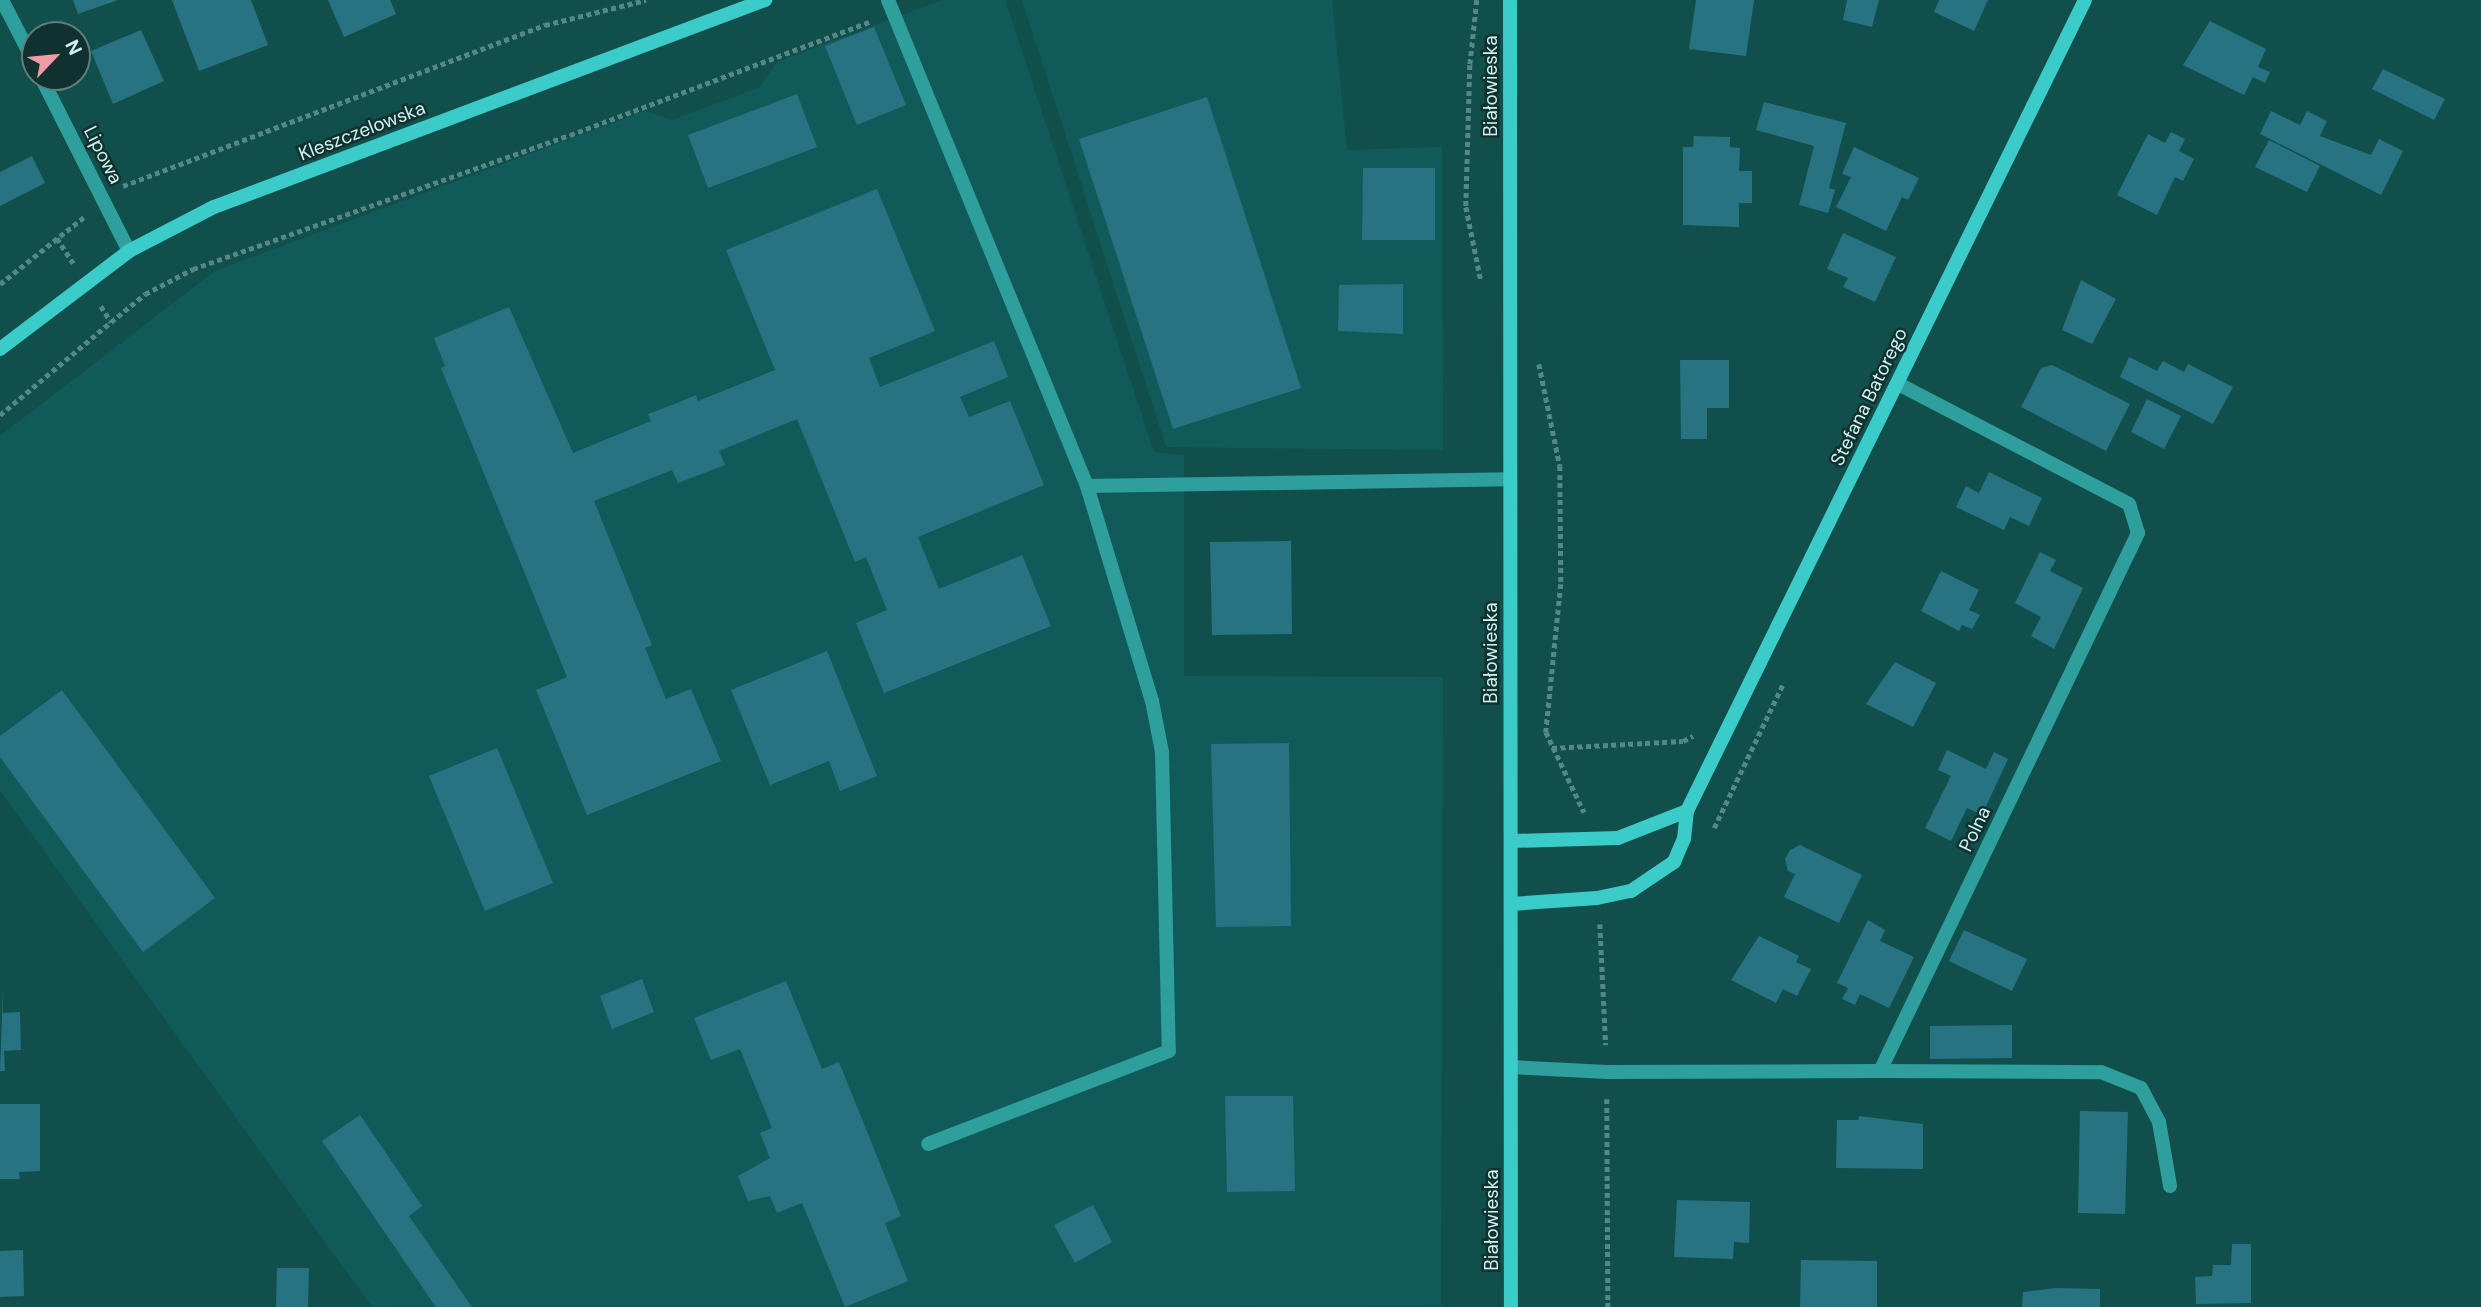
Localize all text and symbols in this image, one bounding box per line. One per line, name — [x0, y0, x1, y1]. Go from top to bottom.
north arrow — [21, 21, 91, 91]
street label: Białowieska — [1480, 35, 1502, 137]
text: N — [59, 36, 88, 59]
street label: Kleszczelowska — [295, 96, 429, 166]
street label: Lipowa — [79, 122, 127, 188]
street label: Stefana Batorego — [1826, 324, 1912, 470]
street label: Białowieska — [1480, 602, 1502, 704]
street label: Polna — [1954, 803, 1996, 855]
street label: Białowieska — [1481, 1169, 1503, 1271]

